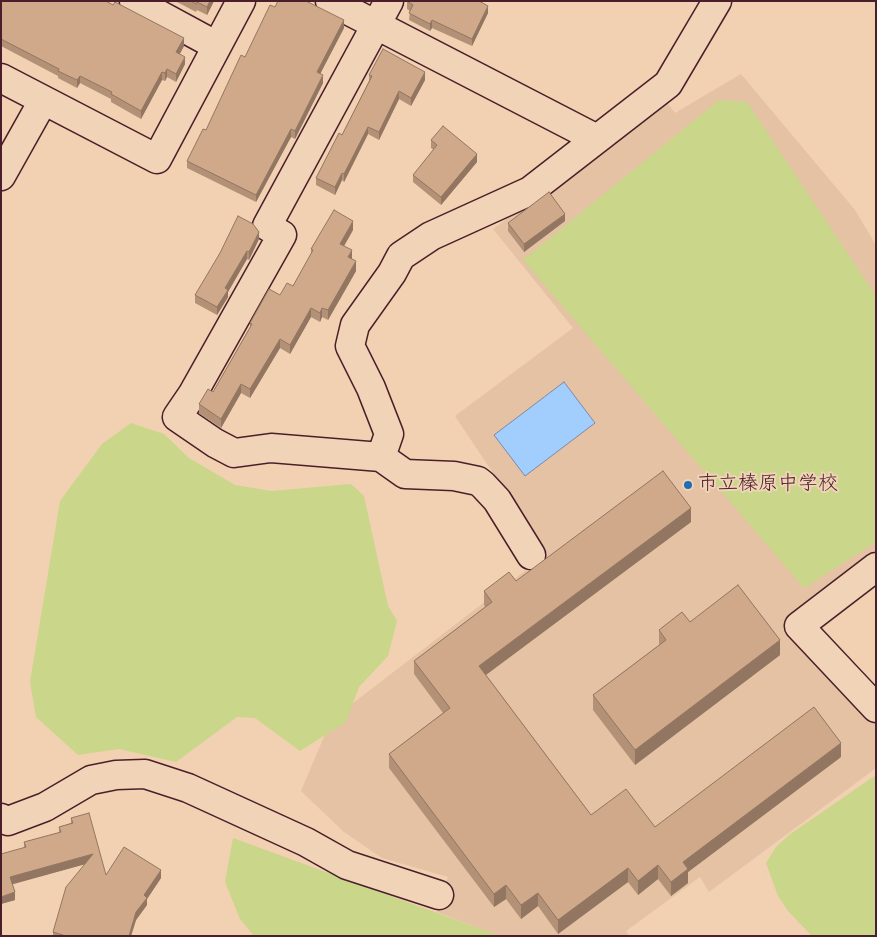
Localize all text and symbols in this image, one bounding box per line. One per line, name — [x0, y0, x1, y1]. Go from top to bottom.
place label: 市立榛原中学校 — [698, 473, 838, 497]
marker: 市立榛原中学校 — [682, 479, 694, 491]

